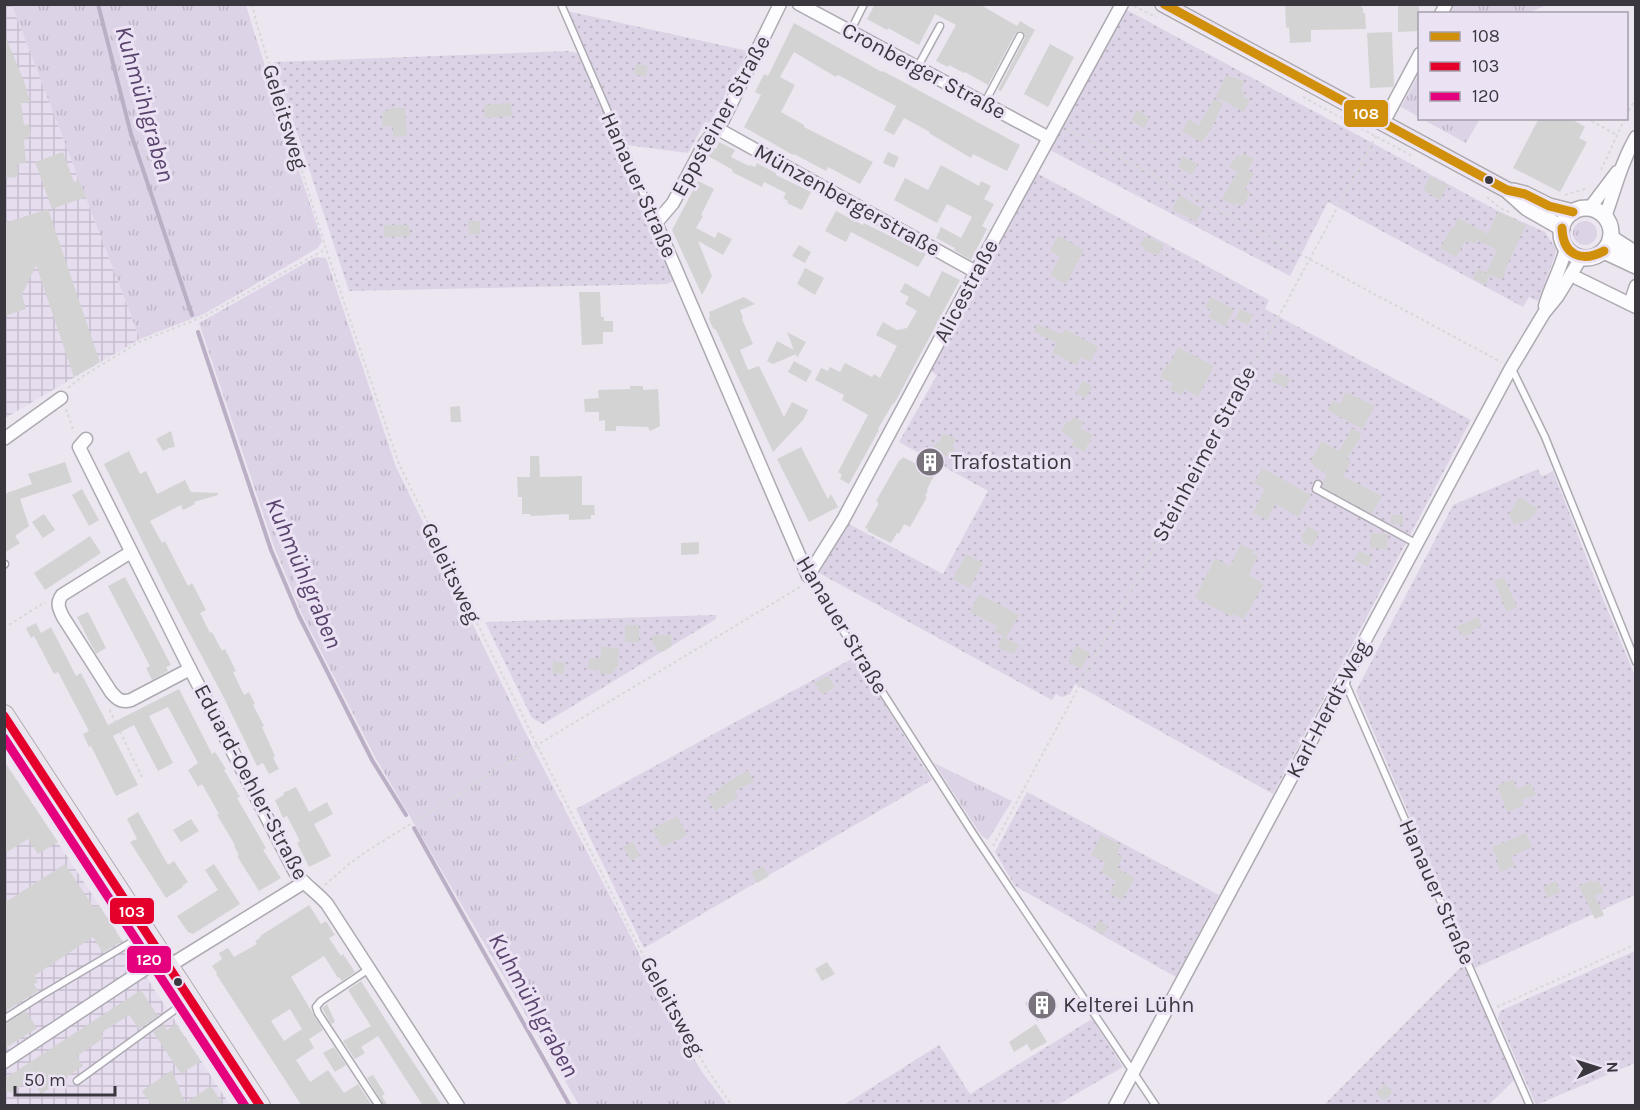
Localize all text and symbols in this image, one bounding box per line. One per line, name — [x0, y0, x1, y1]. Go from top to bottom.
legend — [1418, 12, 1628, 120]
street label: Cronberger Straße — [838, 17, 1010, 125]
water label: Kuhmühlgraben — [109, 23, 181, 185]
text: 108 — [1472, 25, 1500, 47]
street label: Eppsteiner Straße — [666, 31, 776, 201]
text: 103 — [1472, 55, 1499, 77]
street label: Geleitsweg — [257, 61, 314, 173]
text: 120 — [1472, 85, 1499, 107]
line badge: 108 — [1343, 99, 1389, 128]
text: 108 — [1353, 104, 1379, 123]
street label: Hanauer Straße — [595, 108, 683, 262]
street label: Münzenbergerstraße — [749, 138, 945, 262]
unlabelled marker — [1483, 174, 1495, 186]
street label: Alicestraße — [928, 235, 1004, 347]
street label: Steinheimer Straße — [1147, 362, 1261, 546]
building icon: Trafostation — [914, 446, 946, 478]
place label: Trafostation — [951, 449, 1072, 475]
water label: Kuhmühlgraben — [260, 493, 348, 653]
street label: Geleitsweg — [415, 518, 487, 628]
street label: Hanauer Straße — [791, 551, 893, 699]
street label: Karl-Herdt-Weg — [1281, 635, 1376, 783]
street label: Eduard-Oehler-Straße — [188, 680, 314, 884]
street label: Hanauer Straße — [1393, 815, 1481, 969]
line badge: 103 — [109, 897, 155, 925]
text: 103 — [119, 902, 145, 921]
water label: Kuhmühlgraben — [483, 928, 585, 1082]
line badge: 120 — [126, 945, 172, 974]
text: 120 — [136, 950, 162, 969]
street label: Geleitsweg — [634, 952, 710, 1060]
unlabelled marker — [172, 976, 184, 988]
building icon: Kelterei Lühn — [1026, 989, 1058, 1021]
place label: Kelterei Lühn — [1063, 992, 1195, 1018]
north arrow — [1568, 1038, 1628, 1098]
scale bar — [15, 1059, 116, 1097]
text: N — [1603, 1061, 1622, 1073]
text: 50 m — [24, 1069, 66, 1091]

